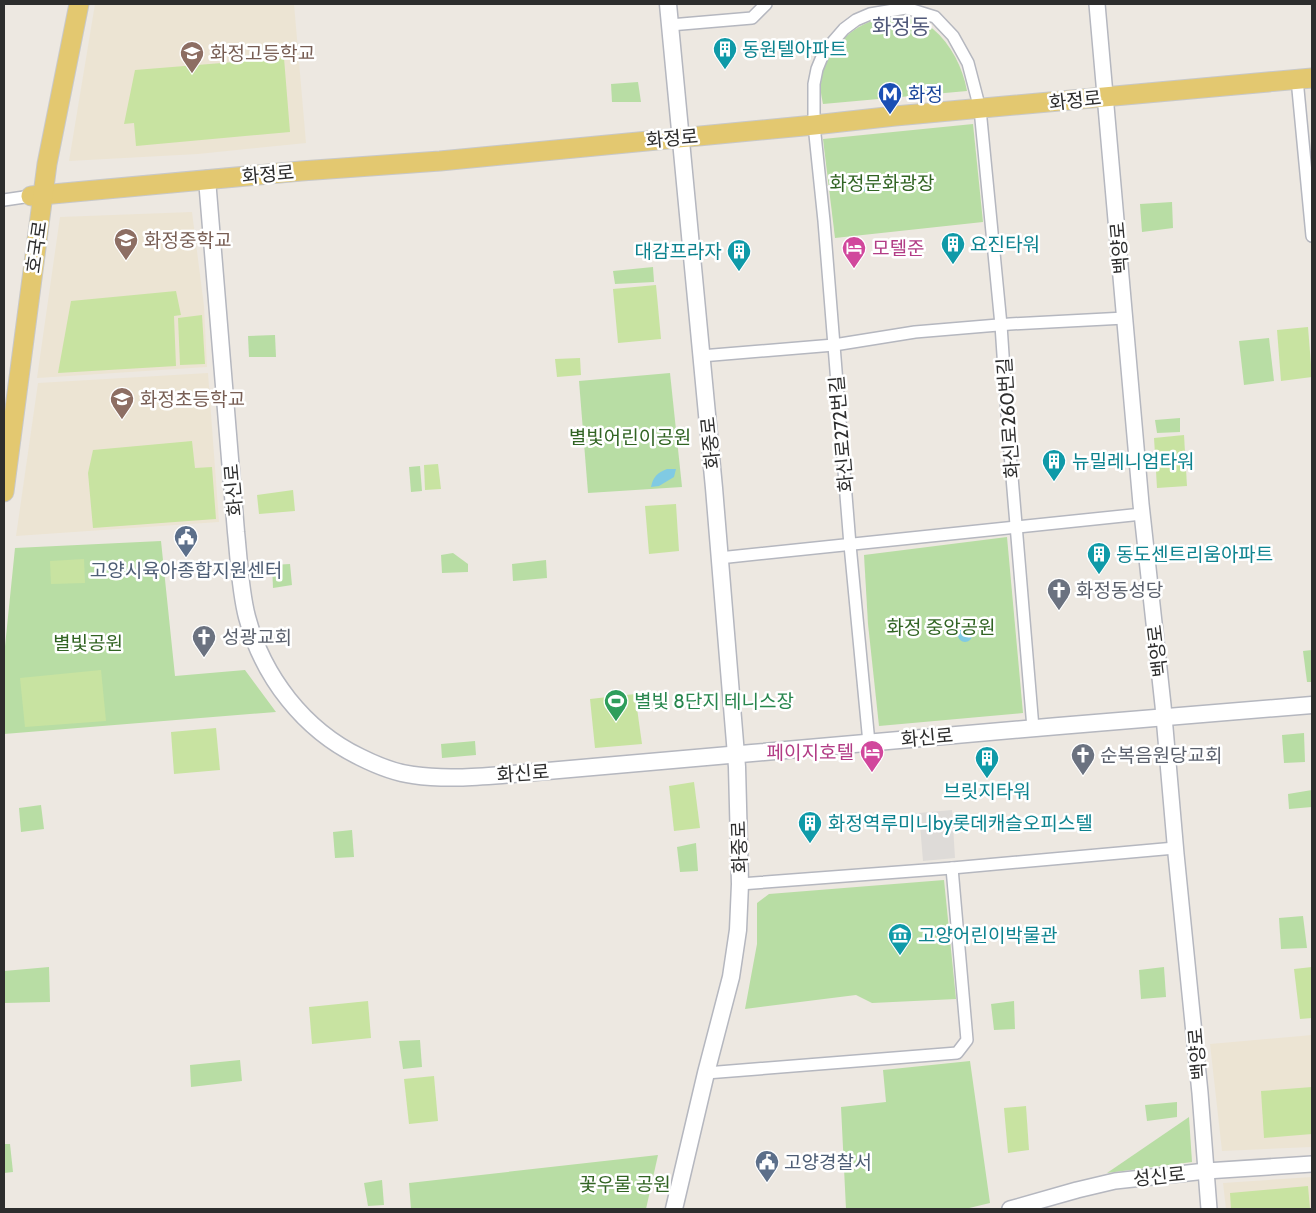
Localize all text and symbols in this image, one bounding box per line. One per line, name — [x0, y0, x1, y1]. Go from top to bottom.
district label: 화정동 — [872, 14, 930, 39]
building icon: 동원텔아파트 — [712, 36, 738, 70]
place label: 동원텔아파트 — [742, 38, 847, 61]
school or university icon: 화정고등학교 — [179, 40, 205, 74]
place label: 화정고등학교 — [210, 42, 315, 65]
metro station icon: 화정 — [877, 81, 903, 115]
place label: 화정 — [908, 83, 943, 106]
street label: 화정로 — [1048, 86, 1102, 115]
street label: 화정로 — [645, 125, 699, 152]
street label: 화정로 — [241, 161, 295, 188]
park label: 화정문화광장 — [830, 172, 934, 195]
street label: 호국로 — [21, 219, 52, 275]
street label: 백양로 — [1106, 221, 1133, 275]
school or university icon: 화정중학교 — [113, 227, 139, 261]
place label: 화정중학교 — [144, 229, 231, 252]
building icon: 요진타워 — [940, 231, 966, 265]
place label: 요진타워 — [970, 233, 1040, 256]
hotel icon: 모텔준 — [841, 235, 867, 269]
place label: 모텔준 — [872, 237, 924, 260]
building icon: 대감프라자 — [726, 238, 752, 272]
place label: 대감프라자 — [635, 240, 722, 263]
street label: 화신로260번길 — [993, 357, 1024, 479]
street label: 화신로272번길 — [825, 375, 858, 493]
school or university icon: 화정초등학교 — [109, 386, 135, 420]
place label: 화정초등학교 — [140, 388, 245, 411]
street label: 화중로 — [696, 416, 725, 470]
park label: 별빛어린이공원 — [569, 426, 691, 449]
building icon: 뉴밀레니엄타워 — [1041, 448, 1067, 482]
place label: 뉴밀레니엄타워 — [1072, 450, 1194, 473]
street label: 화신로 — [220, 463, 247, 517]
public building icon: 고양시육아종합지원센터 — [173, 524, 199, 558]
building icon: 동도센트리움아파트 — [1086, 541, 1112, 575]
place label: 동도센트리움아파트 — [1116, 543, 1273, 566]
place label: 고양시육아종합지원센터 — [90, 559, 282, 582]
church icon: 화정동성당 — [1046, 577, 1072, 611]
place label: 화정동성당 — [1076, 579, 1163, 602]
park label: 화정 중앙공원 — [886, 616, 996, 639]
church icon: 성광교회 — [191, 624, 217, 658]
street label: 백양로 — [1143, 624, 1172, 678]
place label: 성광교회 — [222, 626, 292, 649]
park label: 별빛공원 — [53, 632, 123, 655]
sports icon: 별빛 8단지 테니스장 — [603, 688, 629, 722]
place label: 별빛 8단지 테니스장 — [634, 690, 794, 713]
street label: 화신로 — [900, 724, 954, 751]
hotel icon: 페이지호텔 — [859, 739, 885, 773]
place label: 페이지호텔 — [767, 741, 854, 764]
church icon: 순복음원당교회 — [1070, 742, 1096, 776]
place label: 순복음원당교회 — [1100, 744, 1222, 767]
building icon: 브릿지타워 — [974, 745, 1000, 779]
street label: 화신로 — [496, 760, 550, 787]
place label: 브릿지타워 — [943, 780, 1031, 803]
building icon: 화정역루미니by롯데캐슬오피스텔 — [797, 810, 823, 844]
place label: 화정역루미니by롯데캐슬오피스텔 — [828, 812, 1093, 835]
street label: 화중로 — [727, 820, 752, 874]
museum icon: 고양어린이박물관 — [887, 922, 913, 956]
place label: 고양어린이박물관 — [918, 924, 1058, 947]
street label: 백양로 — [1184, 1027, 1211, 1081]
public building icon: 고양경찰서 — [754, 1149, 780, 1183]
place label: 고양경찰서 — [784, 1151, 871, 1174]
street label: 성신로 — [1132, 1162, 1186, 1191]
park label: 꽃우물 공원 — [579, 1173, 671, 1196]

